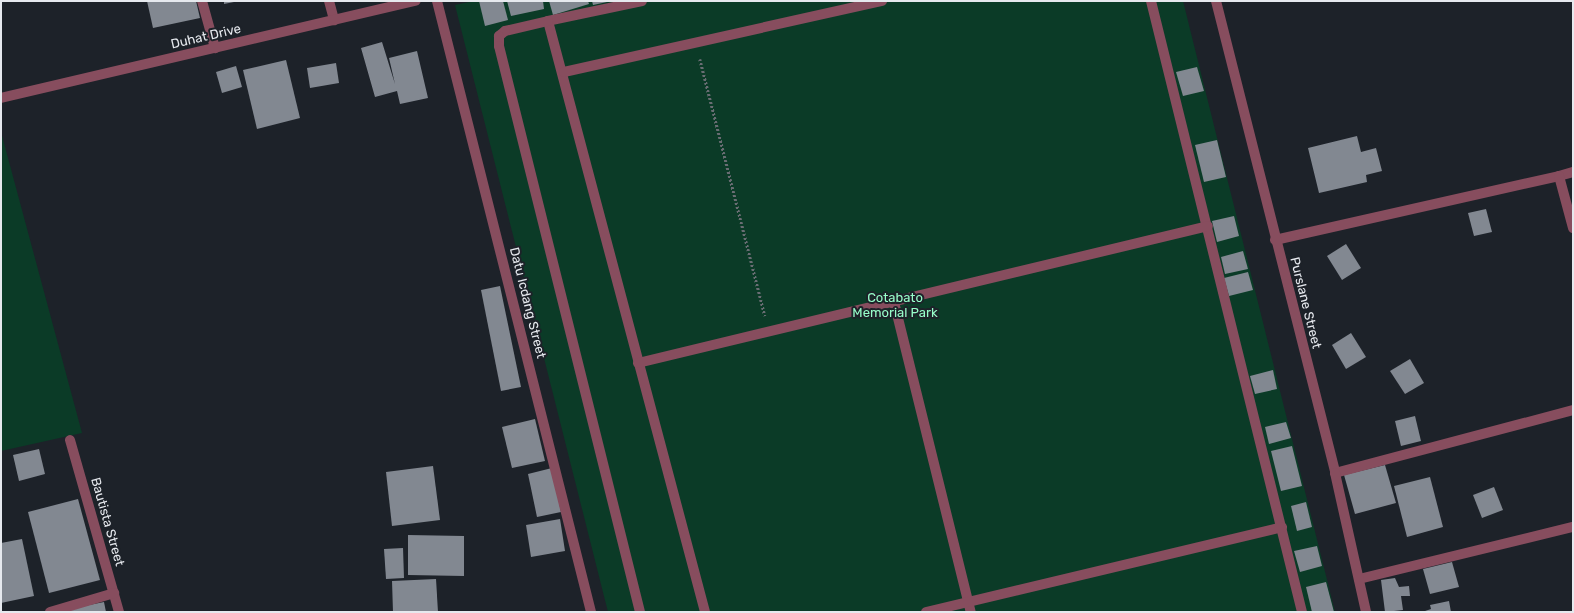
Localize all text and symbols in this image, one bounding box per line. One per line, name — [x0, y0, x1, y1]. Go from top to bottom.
street label: Duhat Drive — [169, 21, 243, 53]
street label: Datu Icdang Street — [506, 246, 548, 360]
street label: Purslane Street — [1286, 256, 1324, 350]
park label: Cotabato Memorial Park — [852, 291, 938, 322]
street label: Bautista Street — [87, 476, 127, 568]

